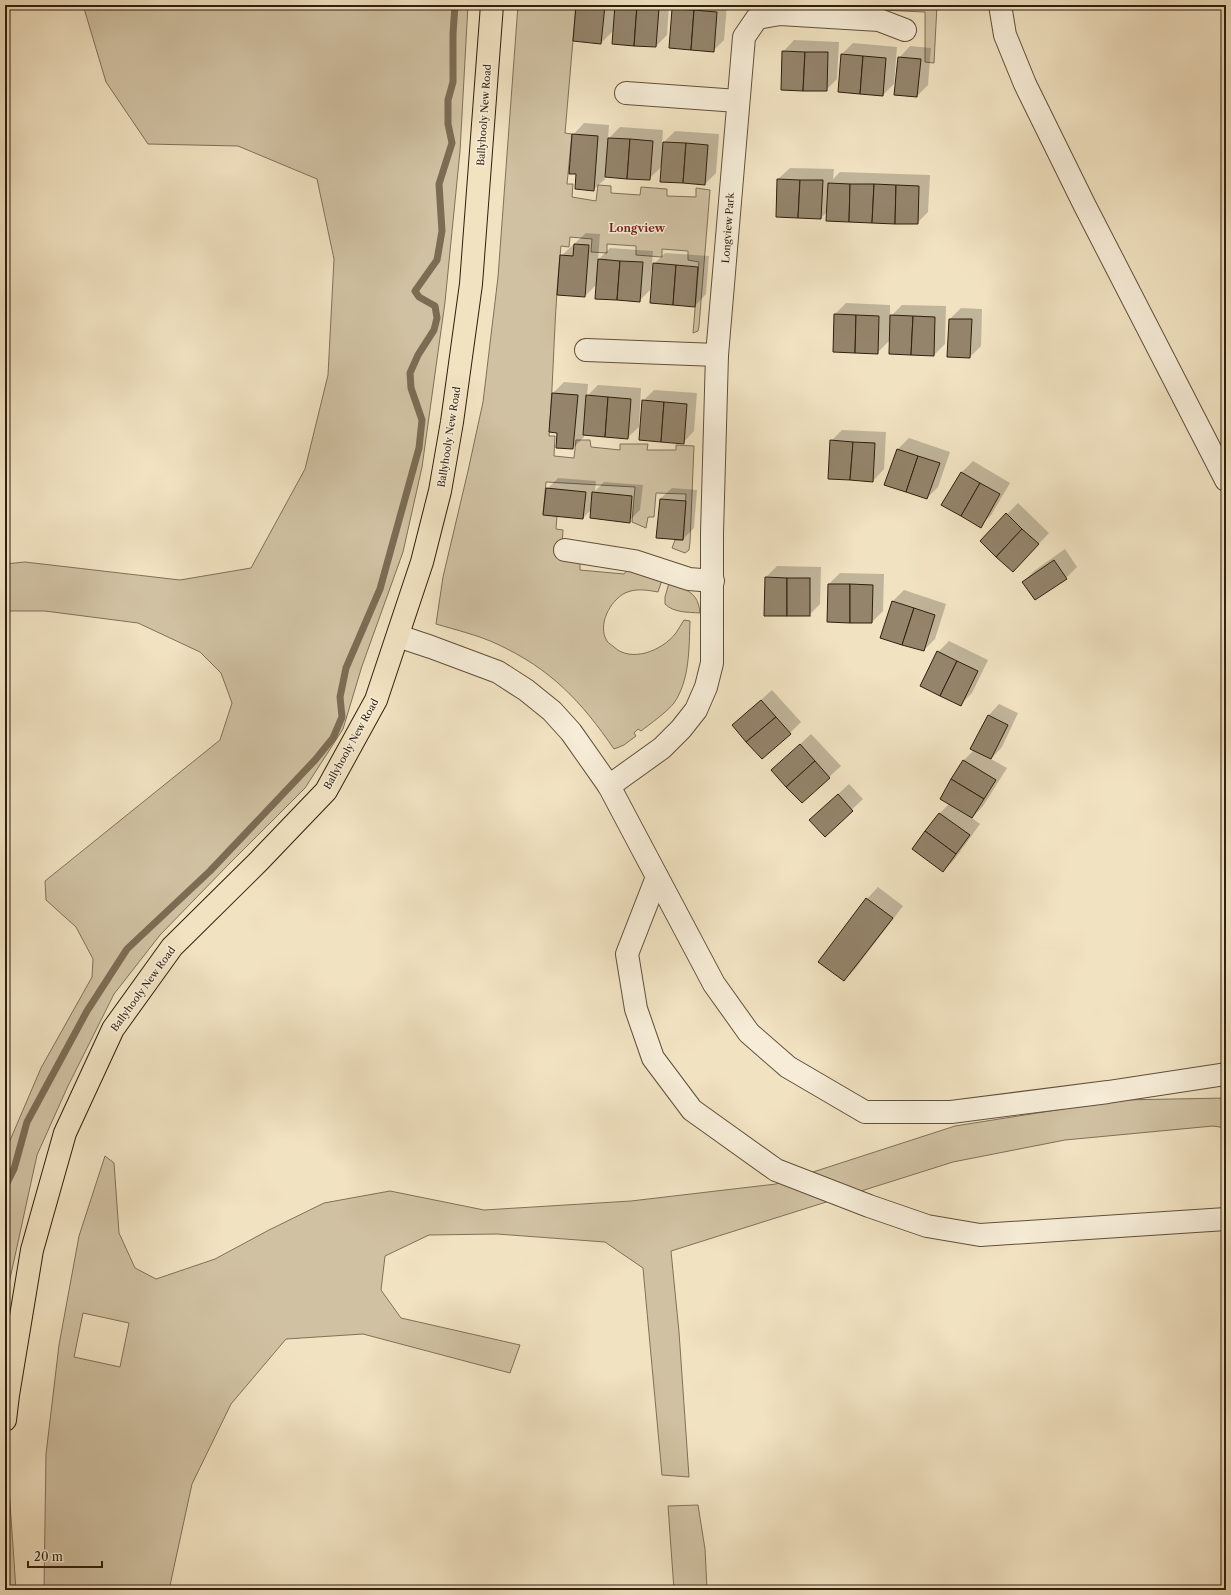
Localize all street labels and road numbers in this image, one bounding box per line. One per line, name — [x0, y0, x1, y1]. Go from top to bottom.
street label: Ballyhooly New Road — [474, 64, 494, 166]
street label: Longview Park — [719, 191, 737, 264]
street label: Ballyhooly New Road — [435, 386, 463, 488]
street label: Ballyhooly New Road — [321, 696, 381, 792]
street label: Ballyhooly New Road — [108, 944, 178, 1034]

